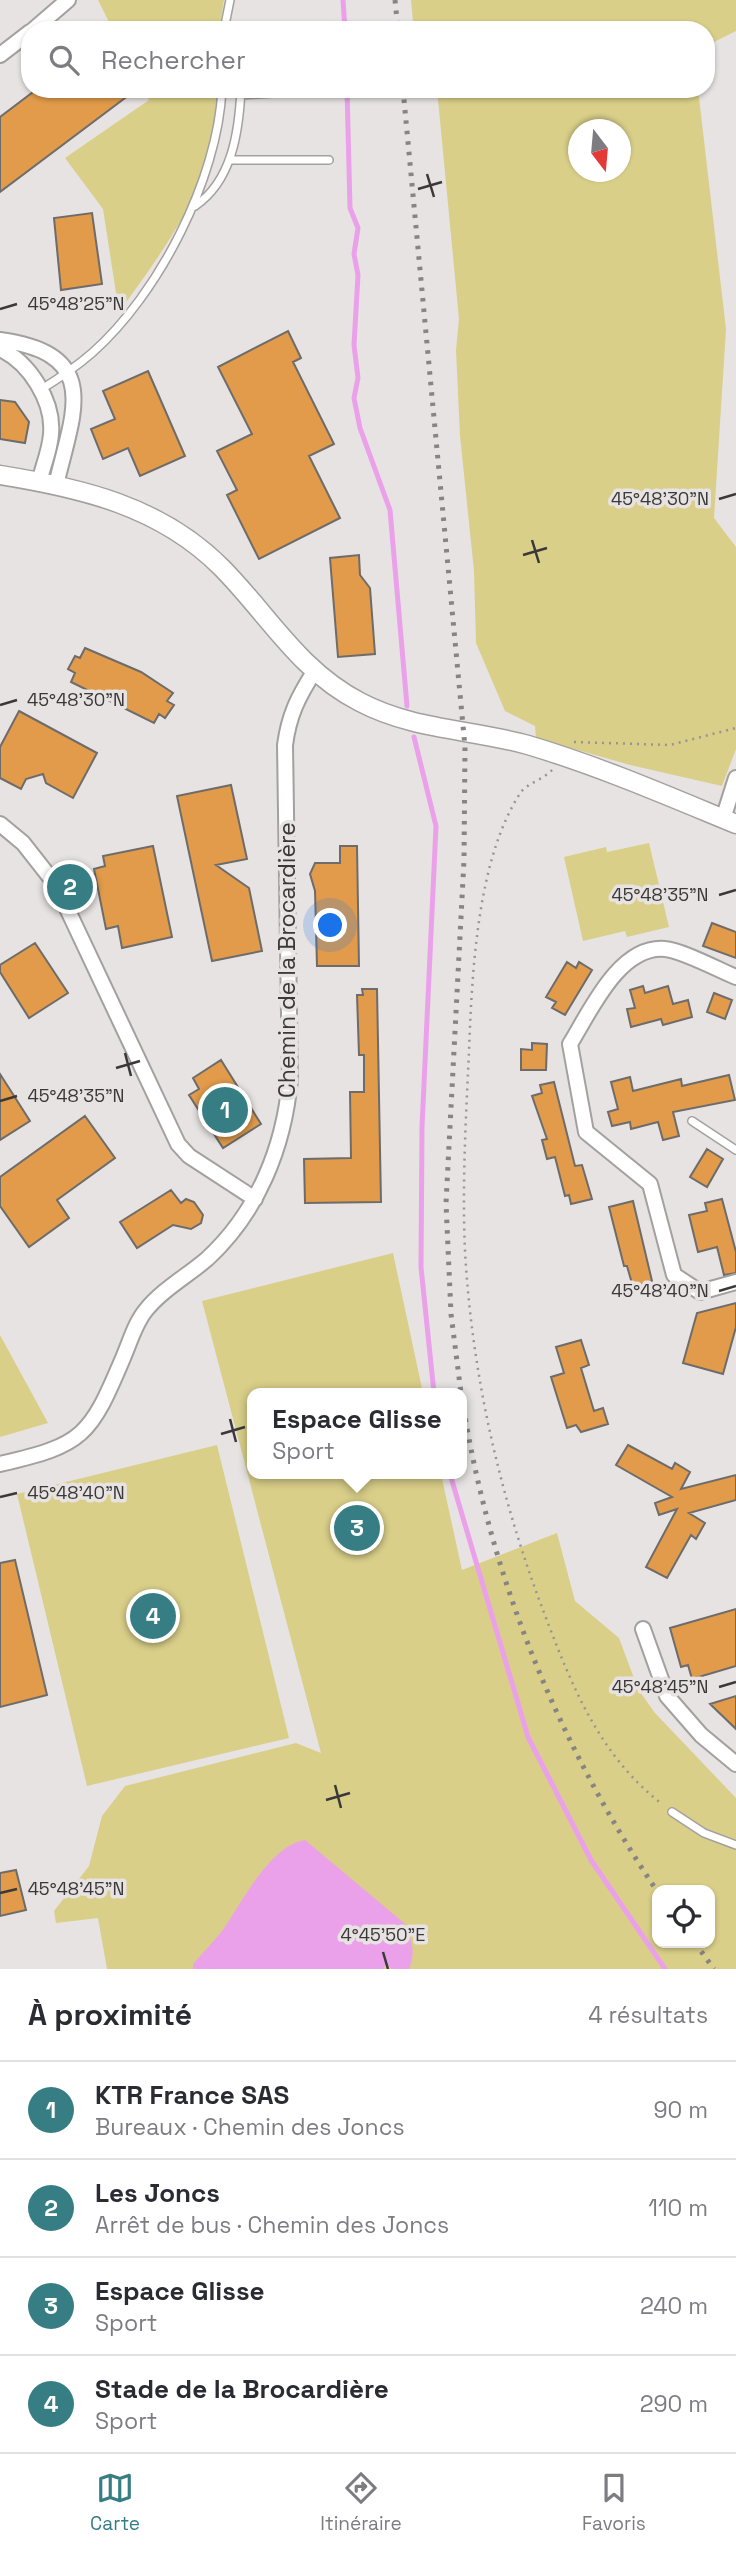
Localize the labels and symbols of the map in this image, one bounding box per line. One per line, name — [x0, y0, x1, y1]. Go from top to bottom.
north arrow — [568, 119, 631, 182]
text: 45°48'25"N — [27, 292, 125, 315]
text: 45°48'30"N — [611, 487, 709, 510]
text: 45°48'30"N — [27, 688, 125, 711]
street label: Chemin de la Brocardière — [272, 822, 302, 1098]
pin: 2 — [47, 861, 93, 913]
text: 45°48'35"N — [611, 883, 709, 906]
your location — [313, 908, 347, 942]
text: 45°48'35"N — [27, 1084, 125, 1107]
pin: 1 — [202, 1084, 248, 1136]
text: 45°48'40"N — [611, 1279, 709, 1302]
text: 45°48'40"N — [27, 1481, 125, 1504]
pin: 3 — [334, 1502, 380, 1554]
pin: 4 — [130, 1590, 176, 1642]
text: 45°48'45"N — [612, 1675, 708, 1698]
text: 45°48'45"N — [28, 1877, 124, 1900]
text: 4°45'50"E — [341, 1923, 425, 1946]

